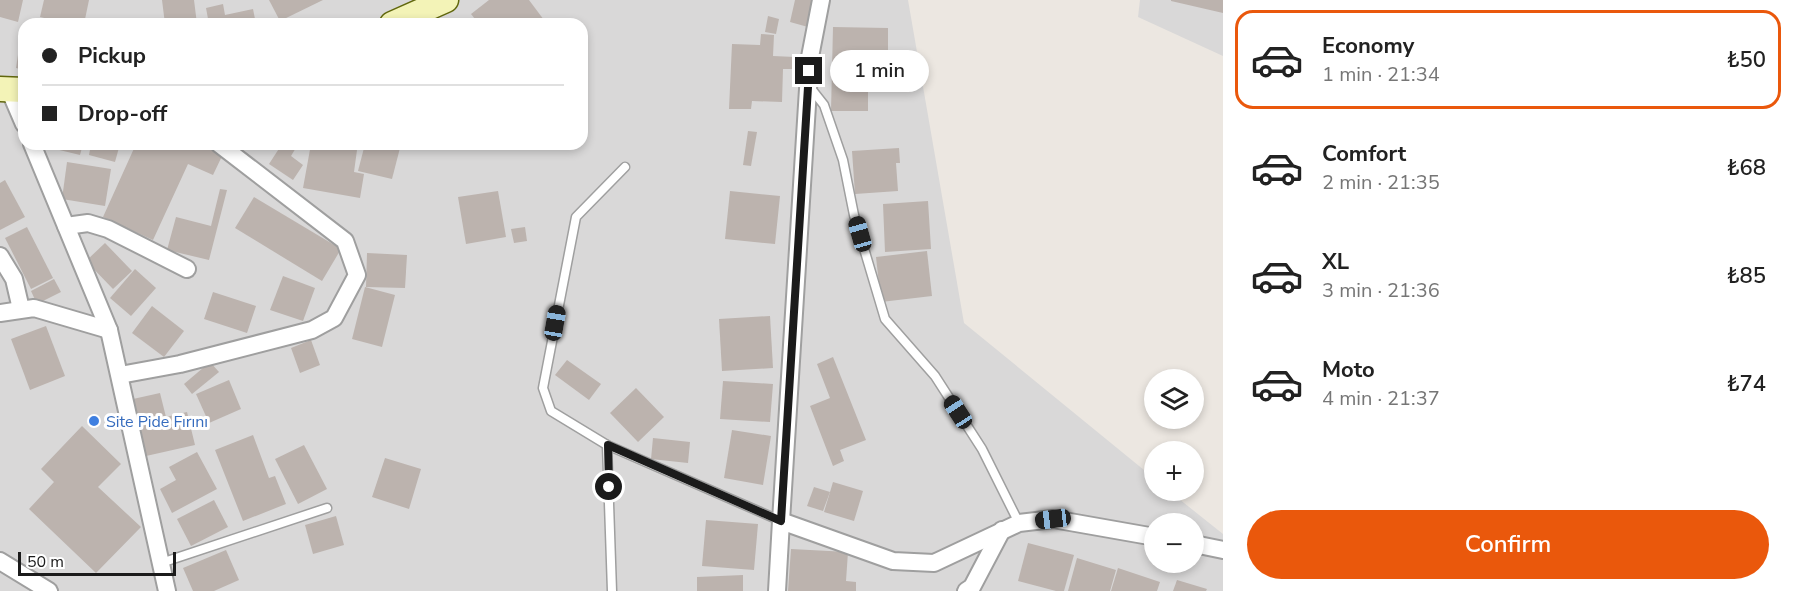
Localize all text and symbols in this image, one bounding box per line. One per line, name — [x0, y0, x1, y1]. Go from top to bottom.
text: Economy — [1322, 31, 1414, 61]
icon: car — [1250, 33, 1304, 87]
text: Pickup — [78, 41, 146, 71]
text: ₺50 — [1726, 45, 1766, 75]
callout: 1 min — [830, 50, 929, 92]
route end — [795, 57, 822, 84]
text: 1 min — [854, 57, 905, 84]
text: 1 min · 21:34 — [1322, 61, 1440, 88]
text: Drop-off — [78, 99, 167, 129]
text: Comfort — [1322, 139, 1406, 169]
icon: car — [1250, 141, 1304, 195]
text: ₺68 — [1726, 153, 1766, 183]
text: 2 min · 21:35 — [1322, 169, 1440, 196]
car — [846, 214, 874, 254]
text: XL — [1322, 247, 1349, 277]
icon: car — [1250, 249, 1304, 303]
text: ₺85 — [1726, 261, 1766, 291]
text: 3 min · 21:36 — [1322, 277, 1440, 304]
car — [543, 304, 567, 342]
text: Moto — [1322, 355, 1375, 385]
icon: car — [1250, 357, 1304, 411]
map controls — [1144, 369, 1204, 573]
button: layers — [1144, 369, 1204, 429]
text: ₺74 — [1726, 369, 1766, 399]
text: 4 min · 21:37 — [1322, 385, 1440, 412]
car — [941, 392, 975, 432]
place label: Site Pide Fırını — [106, 411, 208, 433]
marker: Site Pide Fırını — [87, 414, 101, 428]
button: + — [1144, 441, 1204, 501]
route start — [595, 473, 622, 500]
car — [1034, 508, 1072, 530]
button: Confirm — [1247, 510, 1769, 579]
button: − — [1144, 513, 1204, 573]
scale bar — [18, 549, 176, 576]
text: 50 m — [27, 551, 64, 573]

